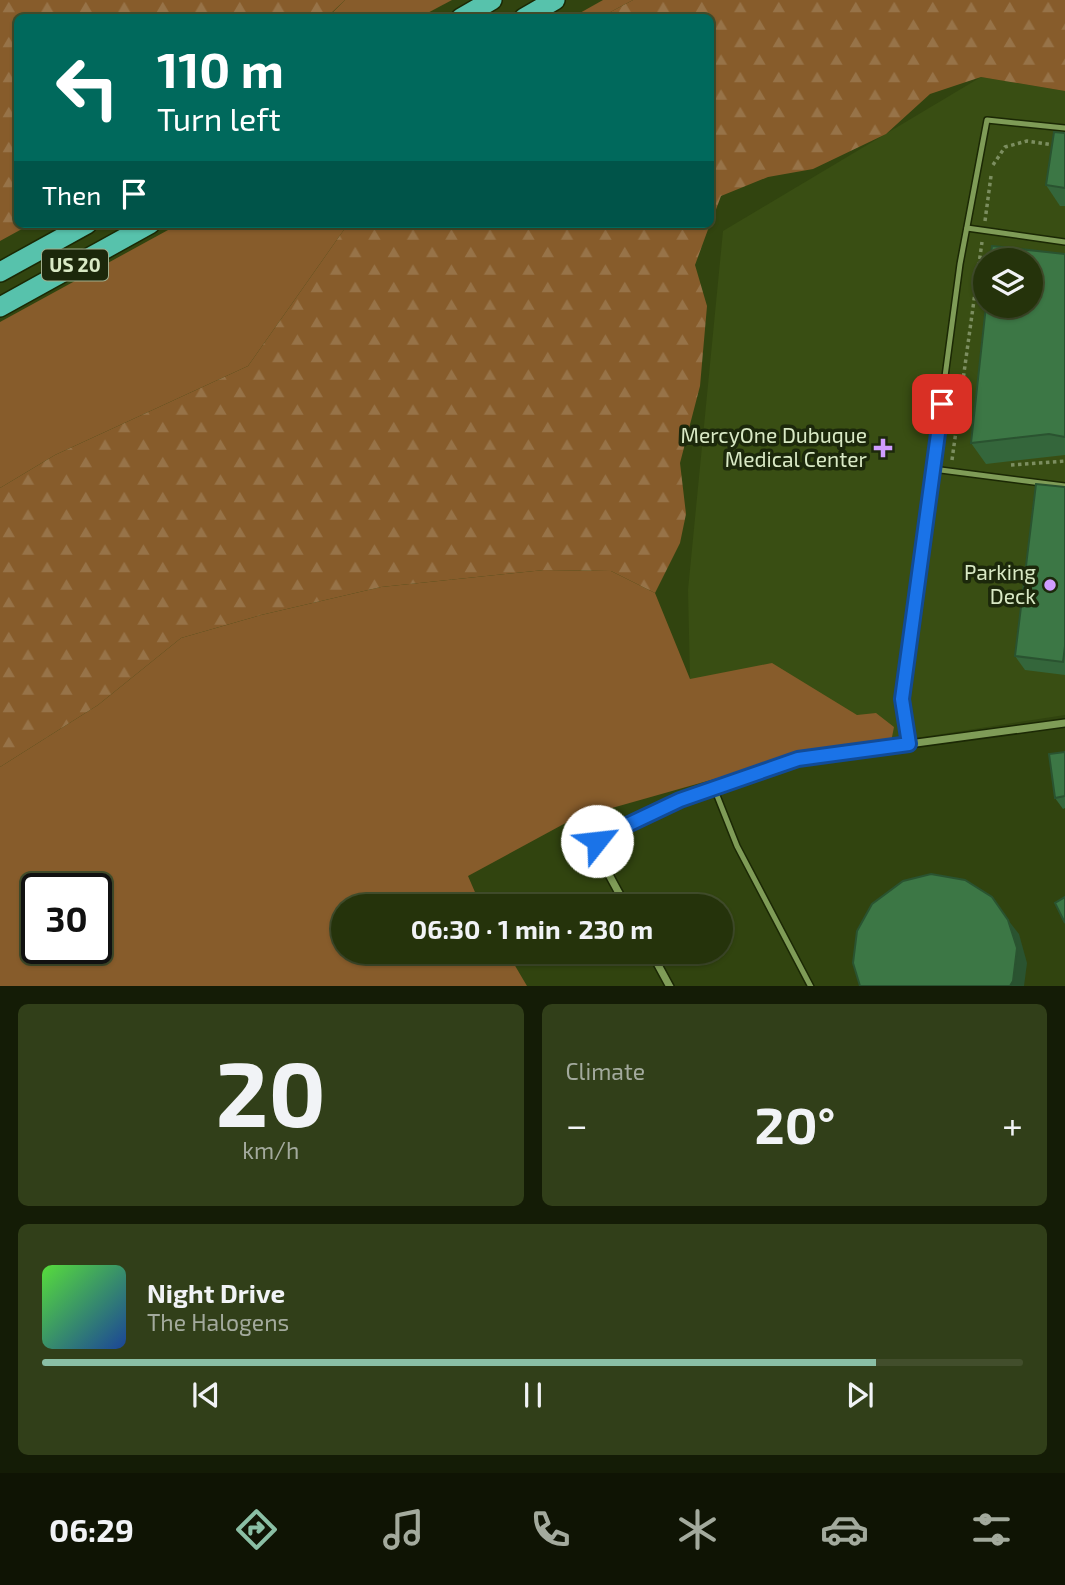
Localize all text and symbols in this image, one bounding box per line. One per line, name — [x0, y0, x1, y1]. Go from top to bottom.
text: 110 m — [157, 39, 284, 98]
icon: left — [42, 42, 133, 133]
text: Turn left — [157, 99, 281, 137]
icon: arrive — [115, 175, 153, 213]
text: Then — [42, 179, 101, 210]
map controls — [973, 248, 1043, 318]
button: layers — [973, 248, 1043, 318]
road number: US 20 — [42, 249, 108, 280]
pin — [912, 374, 972, 434]
icon: arrive — [923, 385, 961, 423]
place label: MercyOne Dubuque Medical Center — [681, 422, 868, 471]
marker: MercyOne Dubuque Medical Center — [873, 438, 893, 458]
place label: Parking Deck — [964, 559, 1036, 608]
marker: Parking Deck — [1042, 577, 1058, 593]
position arrow — [560, 804, 634, 878]
speed limit sign: 30 — [21, 873, 112, 964]
text: 06:30 · 1 min · 230 m — [411, 913, 653, 944]
text: 20 — [216, 1036, 326, 1145]
text: Climate — [566, 1057, 645, 1085]
text: 20° — [754, 1092, 835, 1154]
text: − — [566, 1101, 588, 1147]
text: + — [1002, 1101, 1023, 1147]
text: km/h — [242, 1136, 299, 1164]
text: Night Drive — [147, 1277, 285, 1308]
text: The Halogens — [147, 1308, 289, 1336]
icon: previous — [187, 1376, 225, 1414]
icon: pause — [514, 1376, 552, 1414]
icon: next — [841, 1376, 879, 1414]
icon: directions — [232, 1505, 281, 1554]
icon: music — [379, 1505, 428, 1554]
icon: phone — [526, 1505, 575, 1554]
icon: climate — [673, 1505, 722, 1554]
icon: car — [820, 1505, 869, 1554]
icon: filters — [967, 1505, 1016, 1554]
text: 06:29 — [49, 1510, 134, 1548]

